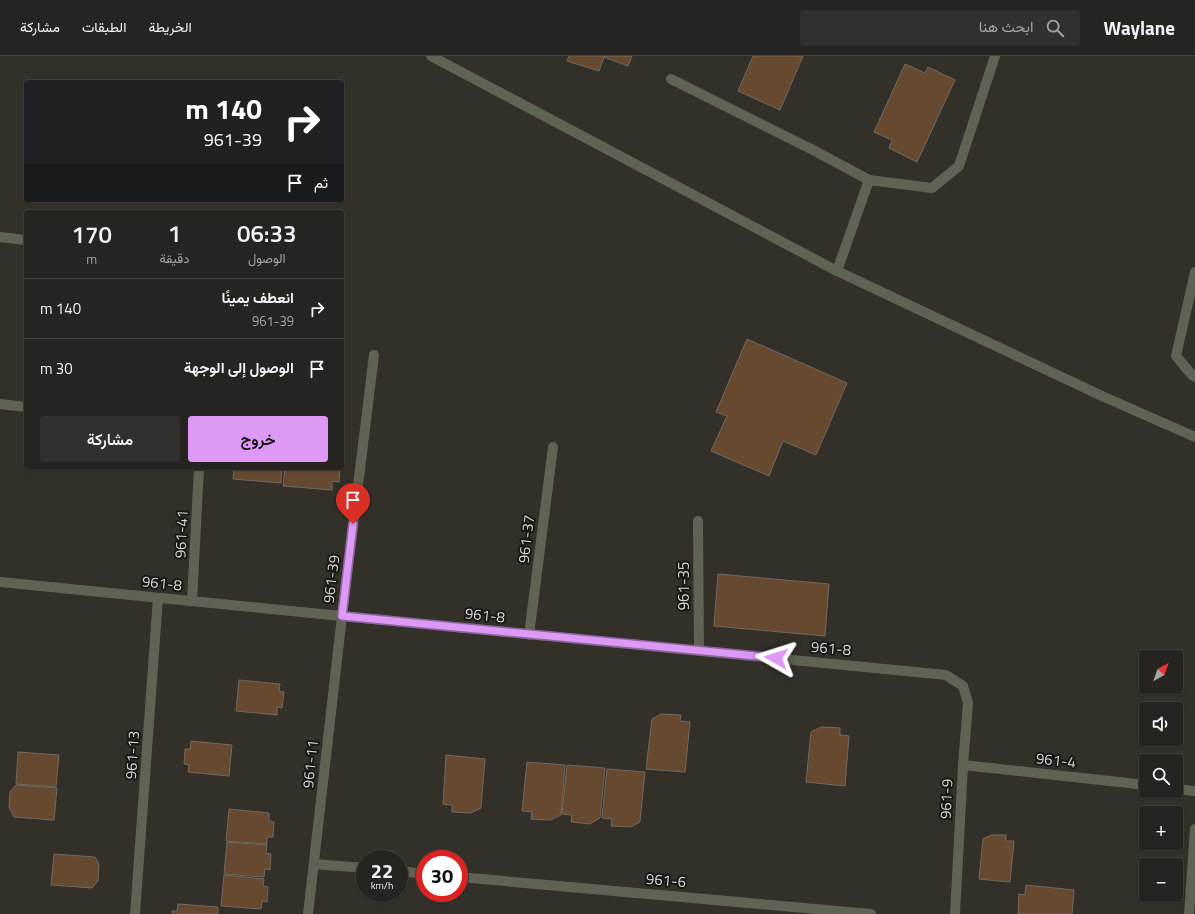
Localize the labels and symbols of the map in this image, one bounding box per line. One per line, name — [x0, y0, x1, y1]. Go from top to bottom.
pin — [336, 483, 370, 524]
street label: 961-41 — [168, 509, 194, 559]
street label: 961-37 — [512, 513, 540, 565]
street label: 961-39 — [317, 553, 345, 605]
street label: 961-35 — [672, 562, 695, 610]
street label: 961-8 — [141, 569, 183, 597]
street label: 961-8 — [464, 601, 506, 629]
street label: 961-8 — [810, 635, 852, 661]
position arrow — [755, 637, 797, 679]
north arrow — [1139, 650, 1183, 694]
street label: 961-13 — [119, 730, 145, 780]
street label: 961-11 — [296, 739, 324, 789]
street label: 961-4 — [1035, 746, 1077, 774]
street label: 961-9 — [933, 778, 959, 820]
speed limit sign: 30 — [416, 850, 468, 902]
street label: 961-6 — [645, 867, 687, 893]

